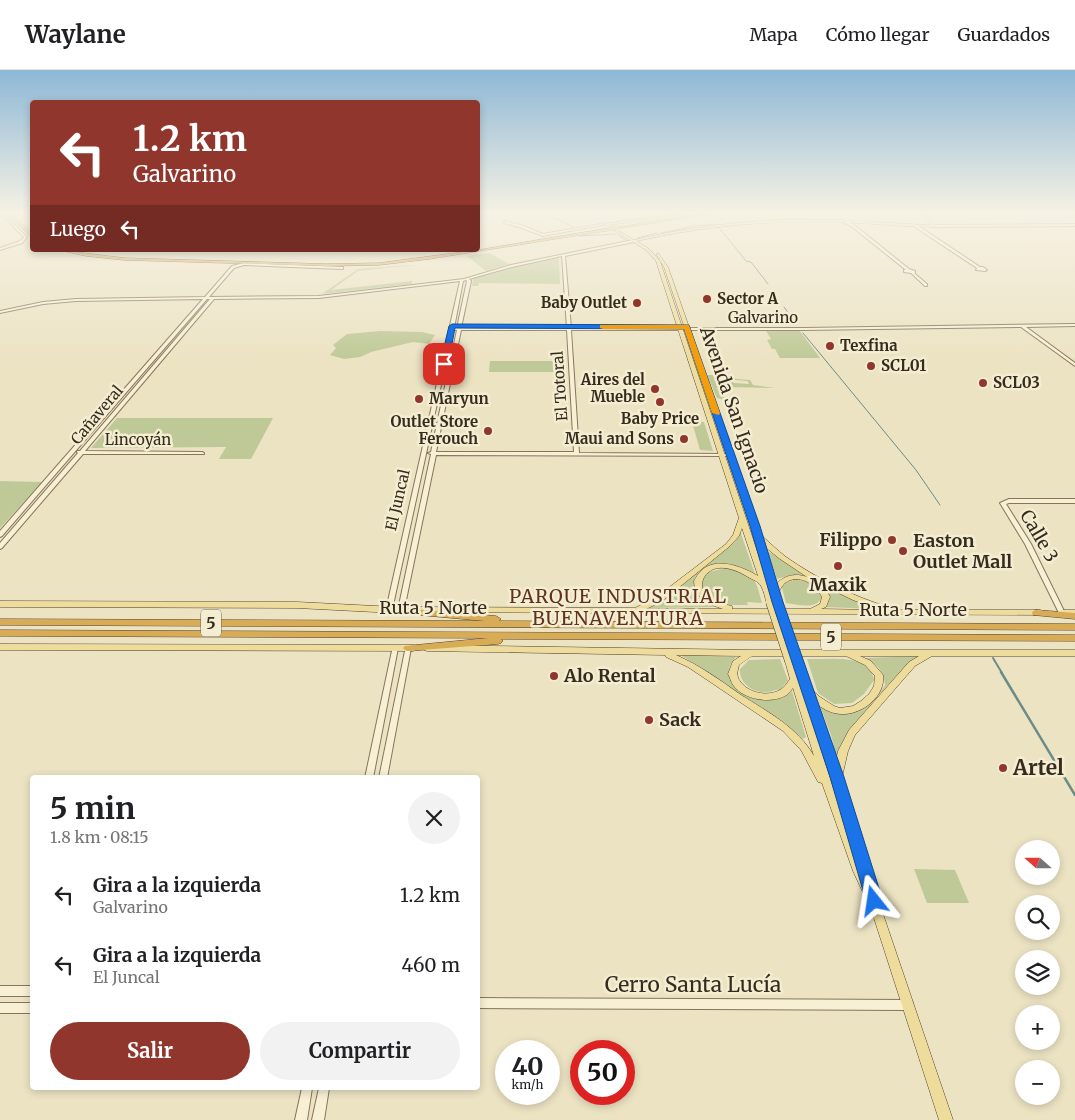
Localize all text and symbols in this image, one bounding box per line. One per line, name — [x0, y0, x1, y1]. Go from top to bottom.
text: Waylane — [25, 19, 126, 50]
text: Mapa — [749, 23, 798, 46]
text: Cómo llegar — [826, 23, 929, 46]
text: Guardados — [957, 23, 1050, 46]
text: 1.2 km — [133, 117, 247, 161]
icon: left — [50, 120, 115, 185]
text: Galvarino — [133, 160, 236, 188]
icon: left — [116, 215, 144, 243]
text: Luego — [50, 217, 106, 241]
place label: Sector A — [717, 289, 778, 308]
place label: Baby Outlet — [541, 293, 627, 312]
marker: Sector A — [701, 293, 713, 305]
marker: Baby Outlet — [631, 297, 643, 309]
street label: Galvarino — [728, 308, 798, 327]
street label: Avenida San Ignacio — [695, 322, 774, 496]
place label: Texfina — [840, 336, 898, 355]
marker: Texfina — [824, 340, 836, 352]
pin — [423, 343, 465, 385]
icon: arrive — [430, 350, 458, 378]
street label: El Totoral — [548, 350, 571, 422]
place label: SCL01 — [881, 356, 926, 375]
marker: SCL01 — [865, 360, 877, 372]
place label: Aires del Mueble — [580, 370, 645, 406]
place label: SCL03 — [993, 373, 1040, 392]
marker: SCL03 — [977, 377, 989, 389]
street label: Cañaveral — [66, 381, 127, 448]
marker: Aires del Mueble — [649, 383, 661, 395]
place label: Maryun — [429, 389, 489, 408]
marker: Maryun — [413, 393, 425, 405]
marker: Baby Price — [654, 396, 666, 408]
place label: Baby Price — [621, 409, 699, 428]
place label: Outlet Store Ferouch — [390, 412, 478, 448]
marker: Outlet Store Ferouch — [482, 425, 494, 437]
place label: Maui and Sons — [565, 429, 674, 448]
street label: Lincoyán — [105, 430, 171, 449]
marker: Maui and Sons — [678, 433, 690, 445]
street label: El Juncal — [381, 467, 414, 533]
street label: Calle 3 — [1015, 505, 1064, 566]
place label: Filippo — [819, 528, 882, 551]
place label: Easton Outlet Mall — [913, 529, 1012, 573]
marker: Filippo — [886, 534, 898, 546]
marker: Easton Outlet Mall — [897, 545, 909, 557]
marker: Maxik — [832, 560, 844, 572]
place label: Maxik — [809, 573, 867, 596]
district label: PARQUE INDUSTRIAL BUENAVENTURA — [509, 584, 727, 630]
street label: Ruta 5 Norte — [379, 596, 487, 619]
street label: Ruta 5 Norte — [859, 598, 967, 621]
road number: 5 — [201, 610, 221, 636]
road number: 5 — [821, 624, 841, 650]
place label: Alo Rental — [563, 664, 656, 687]
marker: Alo Rental — [548, 670, 560, 682]
place label: Sack — [659, 708, 701, 731]
marker: Sack — [643, 714, 655, 726]
place label: Artel — [1012, 754, 1064, 781]
marker: Artel — [997, 762, 1009, 774]
text: 5 min — [50, 789, 135, 827]
button: close — [408, 792, 460, 844]
text: 1.8 km · 08:15 — [50, 827, 149, 847]
north arrow — [1015, 840, 1060, 885]
map controls — [1015, 840, 1060, 1105]
text: Gira a la izquierda — [93, 873, 261, 897]
position arrow — [847, 874, 899, 926]
icon: left — [50, 881, 78, 909]
text: 1.2 km — [400, 883, 460, 907]
button: search — [1015, 895, 1060, 940]
text: Galvarino — [93, 897, 168, 917]
text: Gira a la izquierda — [93, 943, 261, 967]
button: layers — [1015, 950, 1060, 995]
icon: left — [50, 951, 78, 979]
text: 460 m — [401, 953, 460, 977]
text: El Juncal — [93, 967, 160, 987]
street label: Cerro Santa Lucía — [605, 971, 781, 998]
button: + — [1015, 1005, 1060, 1050]
button: Salir — [50, 1022, 250, 1080]
button: Compartir — [260, 1022, 460, 1080]
speed limit sign: 50 — [570, 1040, 635, 1105]
text: 40 — [511, 1050, 544, 1082]
button: − — [1015, 1060, 1060, 1105]
text: km/h — [512, 1077, 543, 1092]

